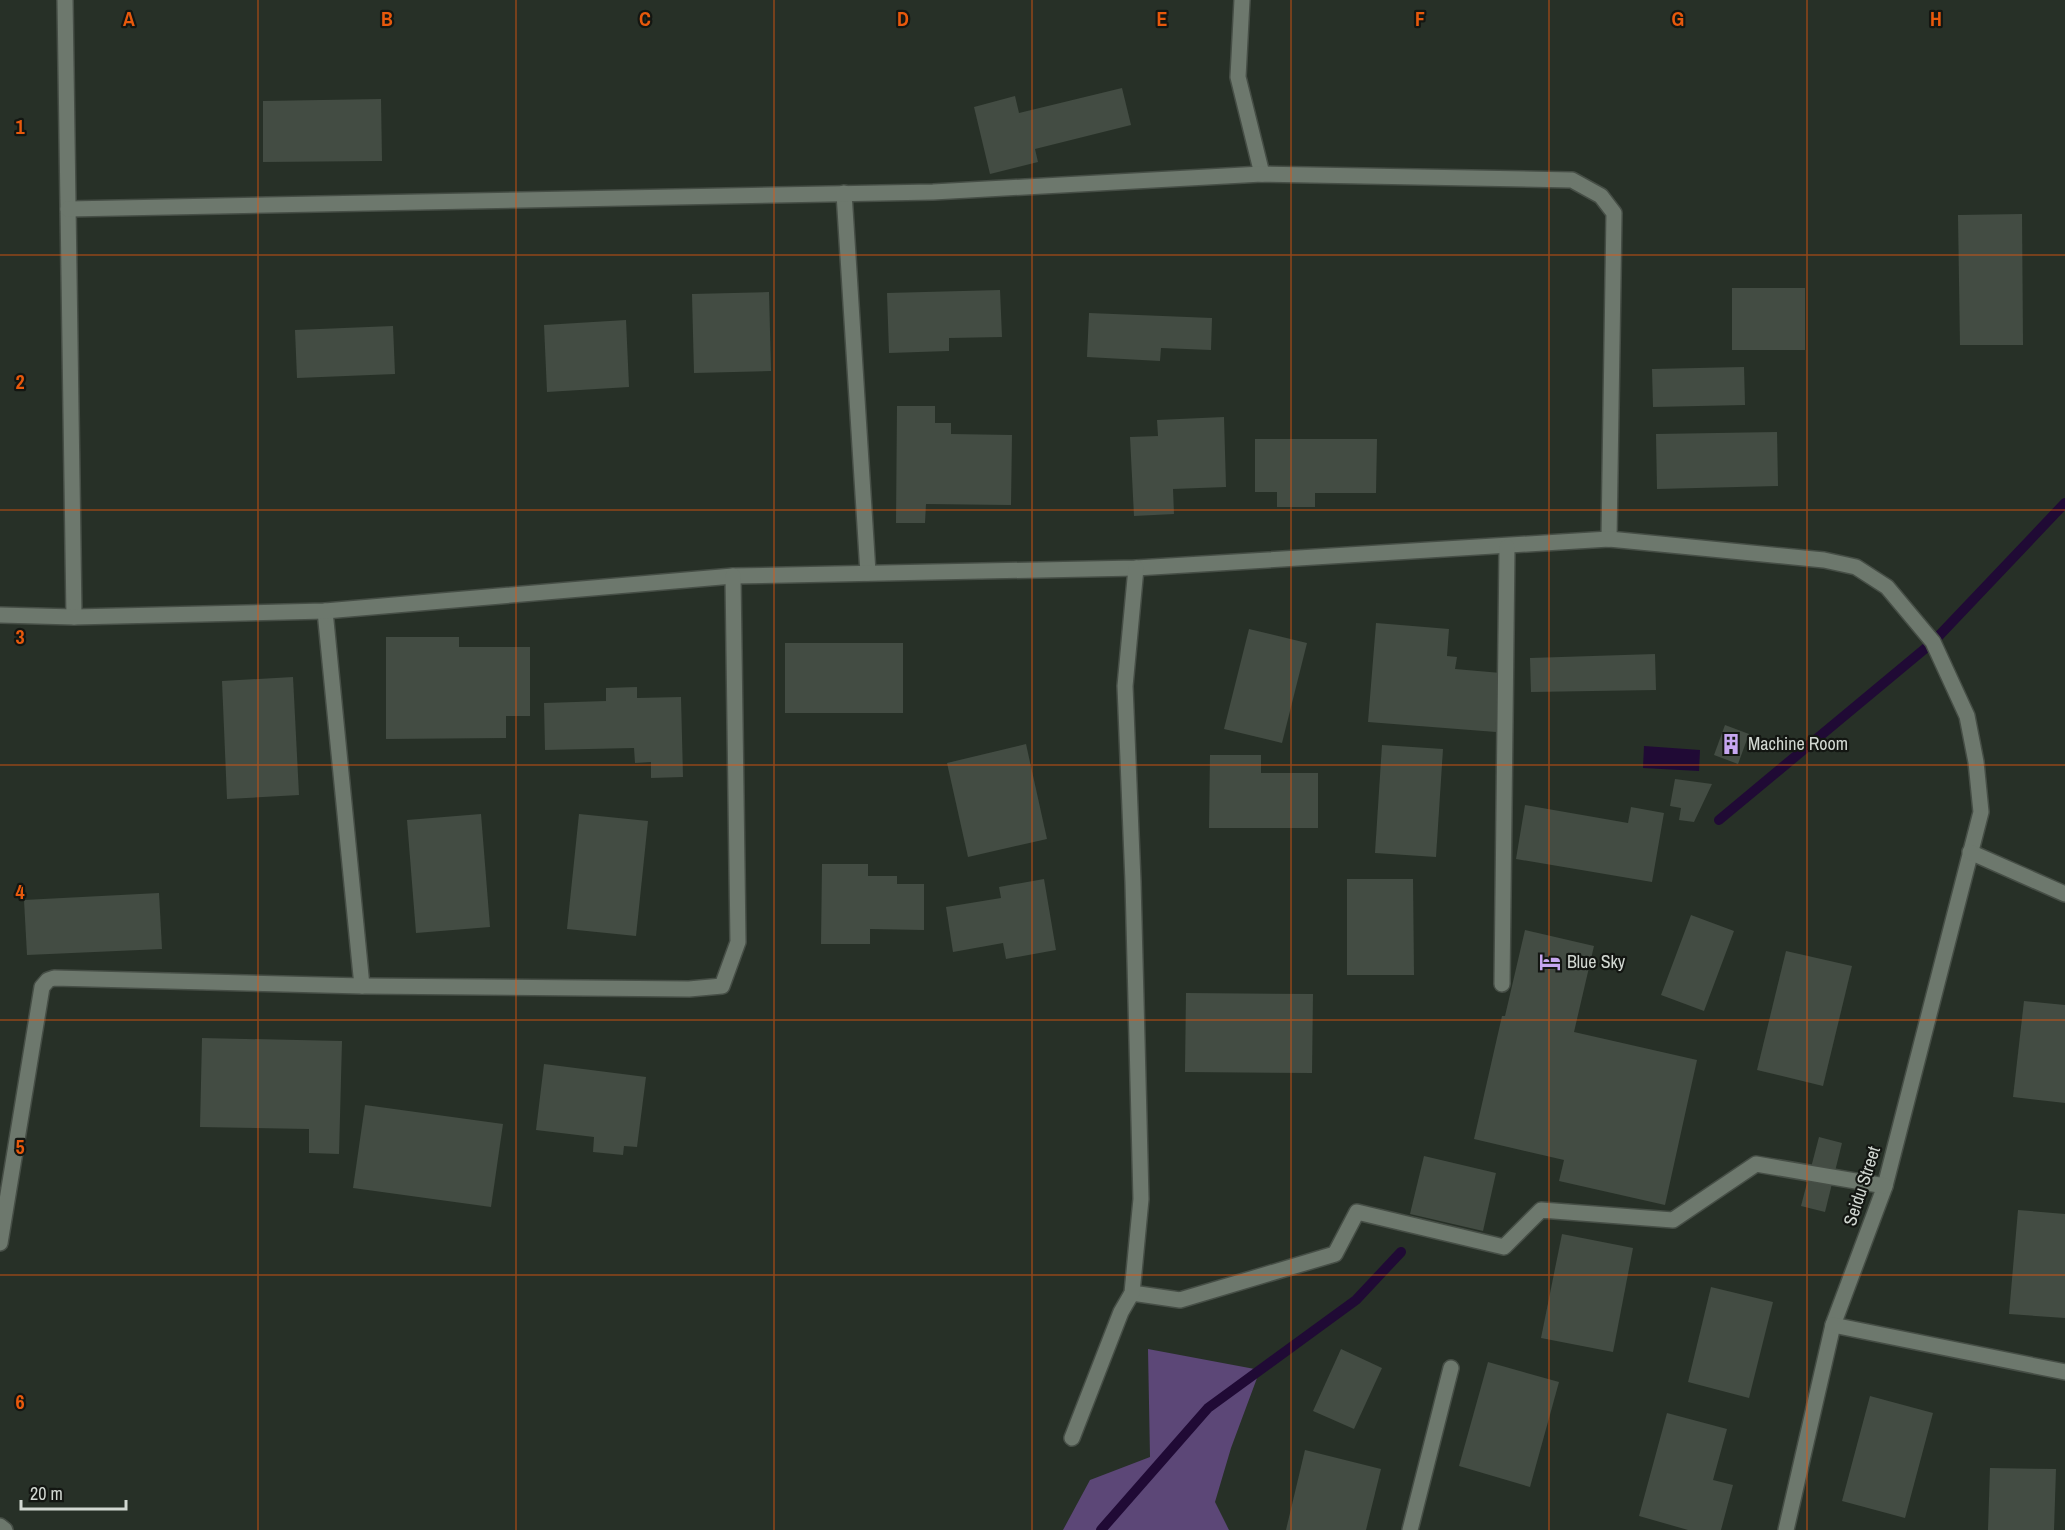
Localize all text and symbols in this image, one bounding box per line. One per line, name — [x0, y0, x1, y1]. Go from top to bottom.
text: A — [123, 5, 135, 32]
text: B — [381, 5, 393, 32]
text: C — [639, 5, 651, 32]
text: D — [897, 5, 909, 32]
text: E — [1157, 5, 1168, 32]
text: F — [1415, 5, 1425, 32]
text: G — [1672, 5, 1684, 32]
text: H — [1930, 5, 1942, 32]
text: 1 — [15, 113, 25, 140]
text: 2 — [15, 368, 25, 395]
text: 3 — [15, 623, 25, 650]
place label: Machine Room — [1748, 731, 1848, 756]
building icon: Machine Room — [1719, 732, 1743, 756]
text: 4 — [15, 878, 25, 905]
place label: Blue Sky — [1567, 949, 1626, 974]
hotel icon: Blue Sky — [1538, 950, 1562, 974]
text: 5 — [15, 1133, 25, 1160]
street label: Seidu Street — [1837, 1143, 1886, 1229]
text: 6 — [15, 1388, 25, 1415]
scale bar — [21, 1473, 126, 1511]
text: 20 m — [30, 1481, 63, 1506]

